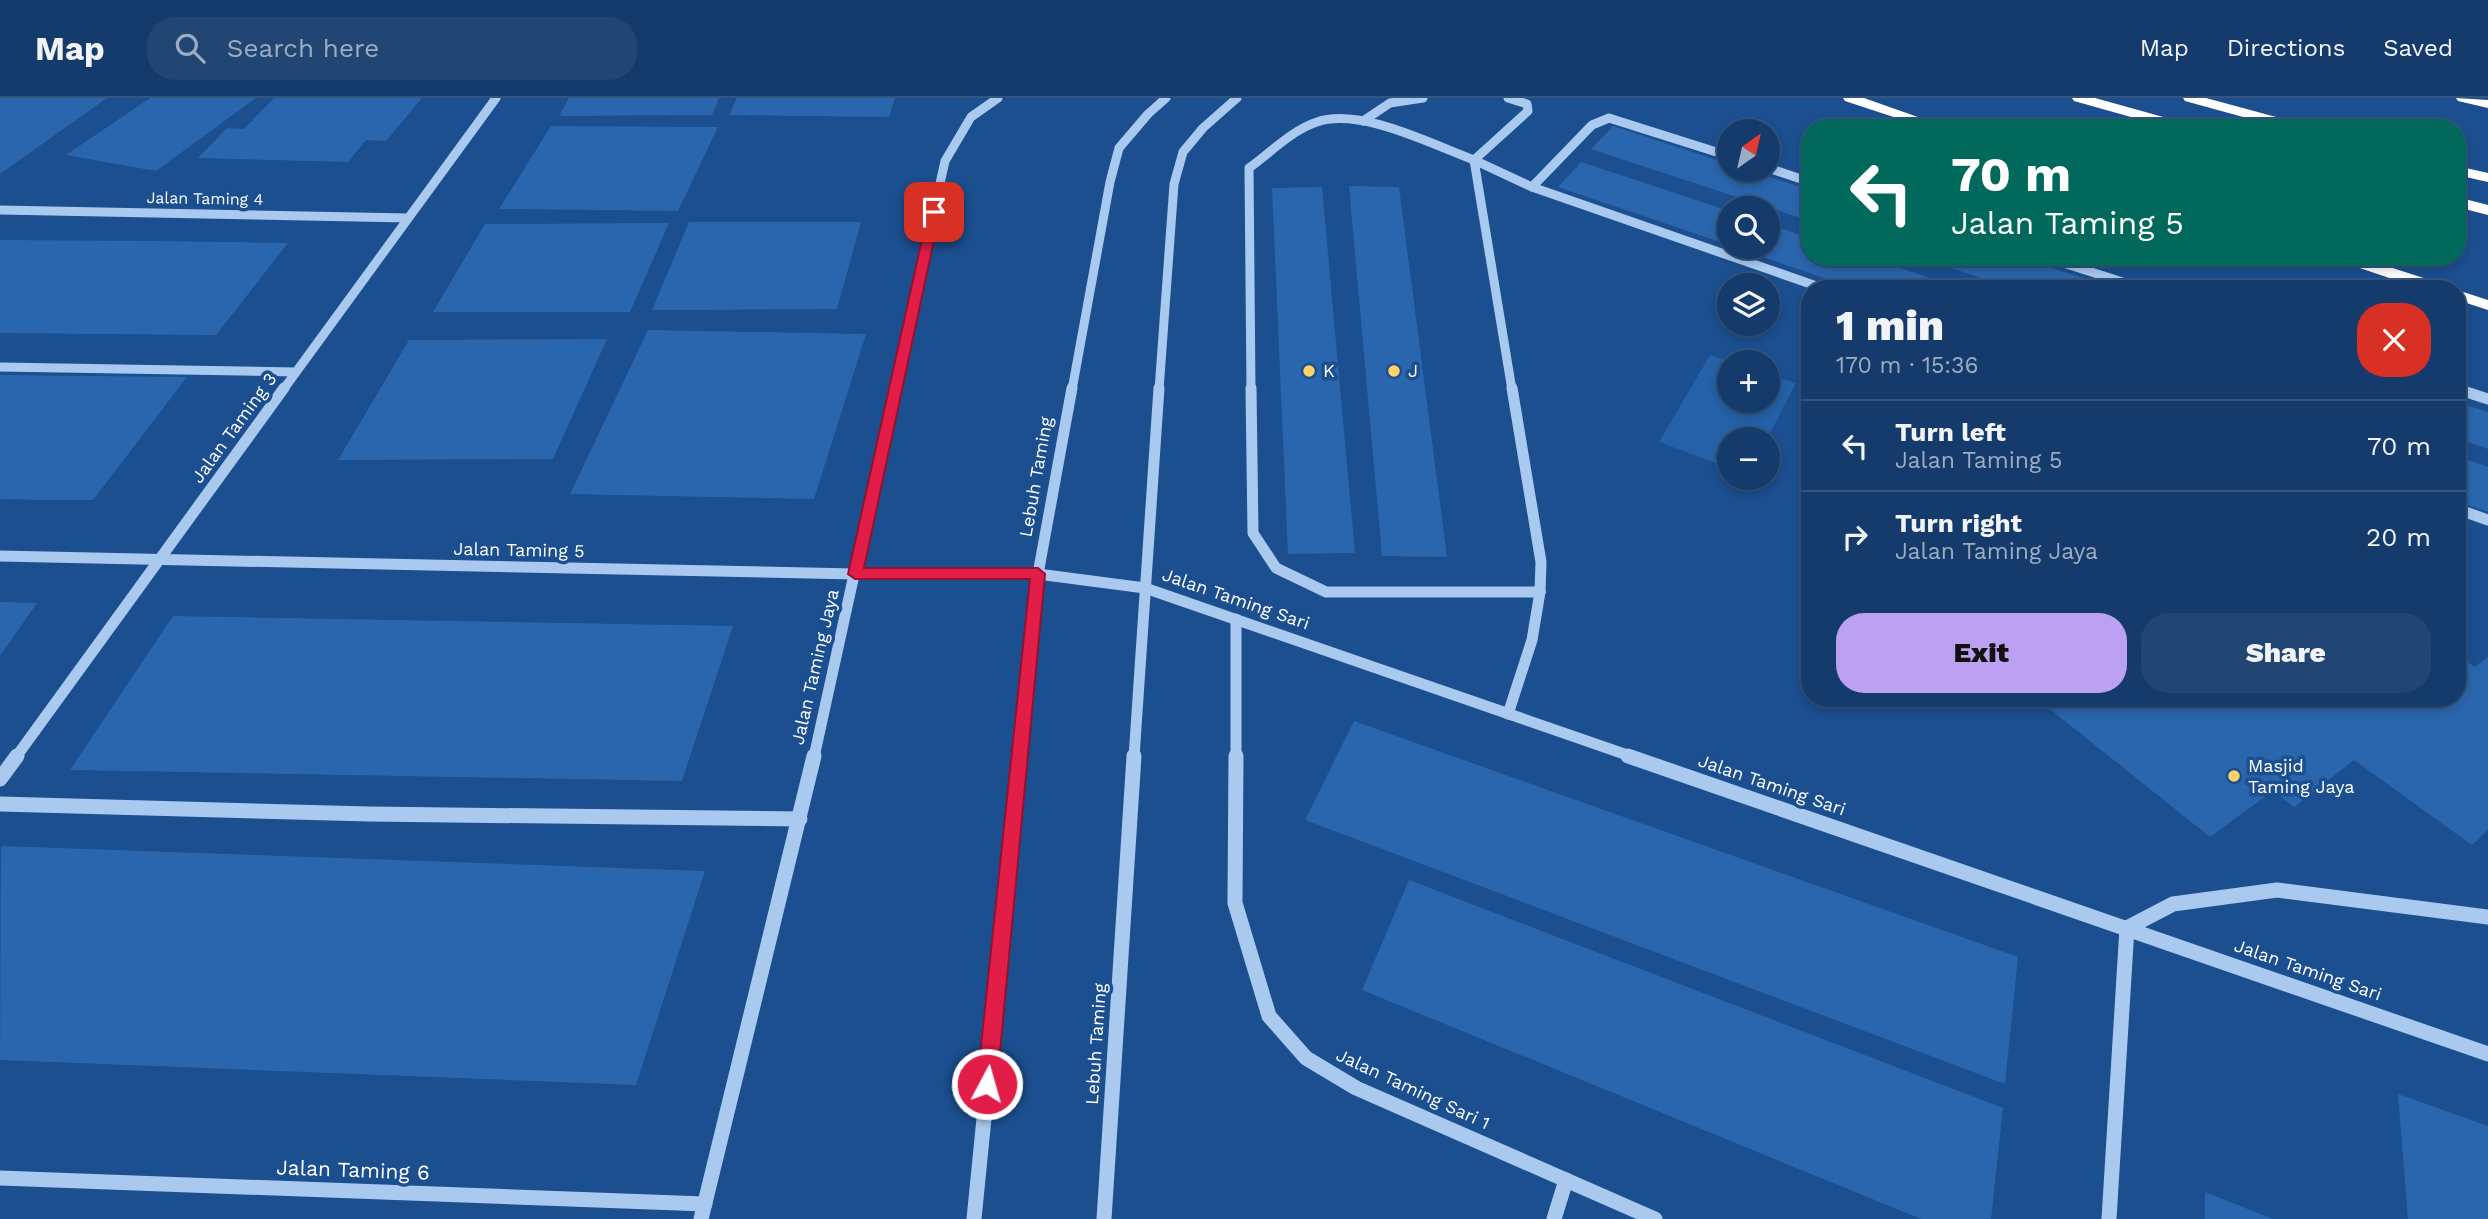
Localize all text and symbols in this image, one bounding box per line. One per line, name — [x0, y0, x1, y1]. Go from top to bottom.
search box — [147, 17, 637, 80]
text: Map — [35, 29, 105, 68]
icon: search — [171, 29, 209, 67]
text: Search here — [227, 33, 379, 63]
text: Map — [2140, 34, 2189, 62]
text: Directions — [2227, 34, 2345, 62]
text: Saved — [2383, 34, 2453, 62]
north arrow — [1717, 119, 1780, 182]
map controls — [1717, 119, 1780, 490]
text: 70 m — [1951, 145, 2071, 203]
icon: left — [1836, 147, 1927, 238]
pin — [904, 182, 964, 242]
street label: Jalan Taming 4 — [146, 188, 264, 209]
icon: arrive — [915, 193, 953, 231]
button: search — [1717, 196, 1780, 259]
text: Jalan Taming 5 — [1951, 204, 2184, 242]
button: layers — [1717, 273, 1780, 336]
text: 1 min — [1836, 301, 1944, 350]
button: close — [2357, 303, 2431, 377]
button: + — [1717, 350, 1780, 413]
text: 170 m · 15:36 — [1836, 352, 1978, 379]
place label: K — [1323, 360, 1335, 381]
place label: J — [1408, 360, 1418, 381]
marker: K — [1301, 363, 1317, 379]
marker: J — [1386, 363, 1402, 379]
street label: Jalan Taming 3 — [187, 369, 281, 487]
street label: Lebuh Taming — [1015, 415, 1057, 539]
text: Turn left — [1895, 417, 2006, 447]
button: − — [1717, 427, 1780, 490]
icon: left — [1836, 427, 1874, 465]
text: 70 m — [2367, 431, 2431, 461]
text: Jalan Taming 5 — [1895, 447, 2062, 474]
text: Turn right — [1895, 508, 2022, 538]
icon: right — [1836, 518, 1874, 556]
text: 20 m — [2366, 522, 2431, 552]
street label: Jalan Taming 5 — [453, 538, 585, 561]
text: Jalan Taming Jaya — [1895, 538, 2098, 565]
street label: Jalan Taming Sari — [1160, 563, 1313, 634]
street label: Jalan Taming Jaya — [786, 587, 843, 747]
button: Exit — [1836, 613, 2127, 693]
button: Share — [2141, 613, 2431, 693]
street label: Jalan Taming Sari — [1696, 749, 1849, 820]
place label: Masjid Taming Jaya — [2248, 755, 2354, 797]
marker: Masjid Taming Jaya — [2226, 768, 2242, 784]
street label: Jalan Taming Sari — [2232, 934, 2385, 1005]
street label: Lebuh Taming — [1081, 982, 1110, 1106]
street label: Jalan Taming Sari 1 — [1333, 1044, 1493, 1133]
position arrow — [950, 1047, 1024, 1121]
street label: Jalan Taming 6 — [276, 1154, 430, 1185]

